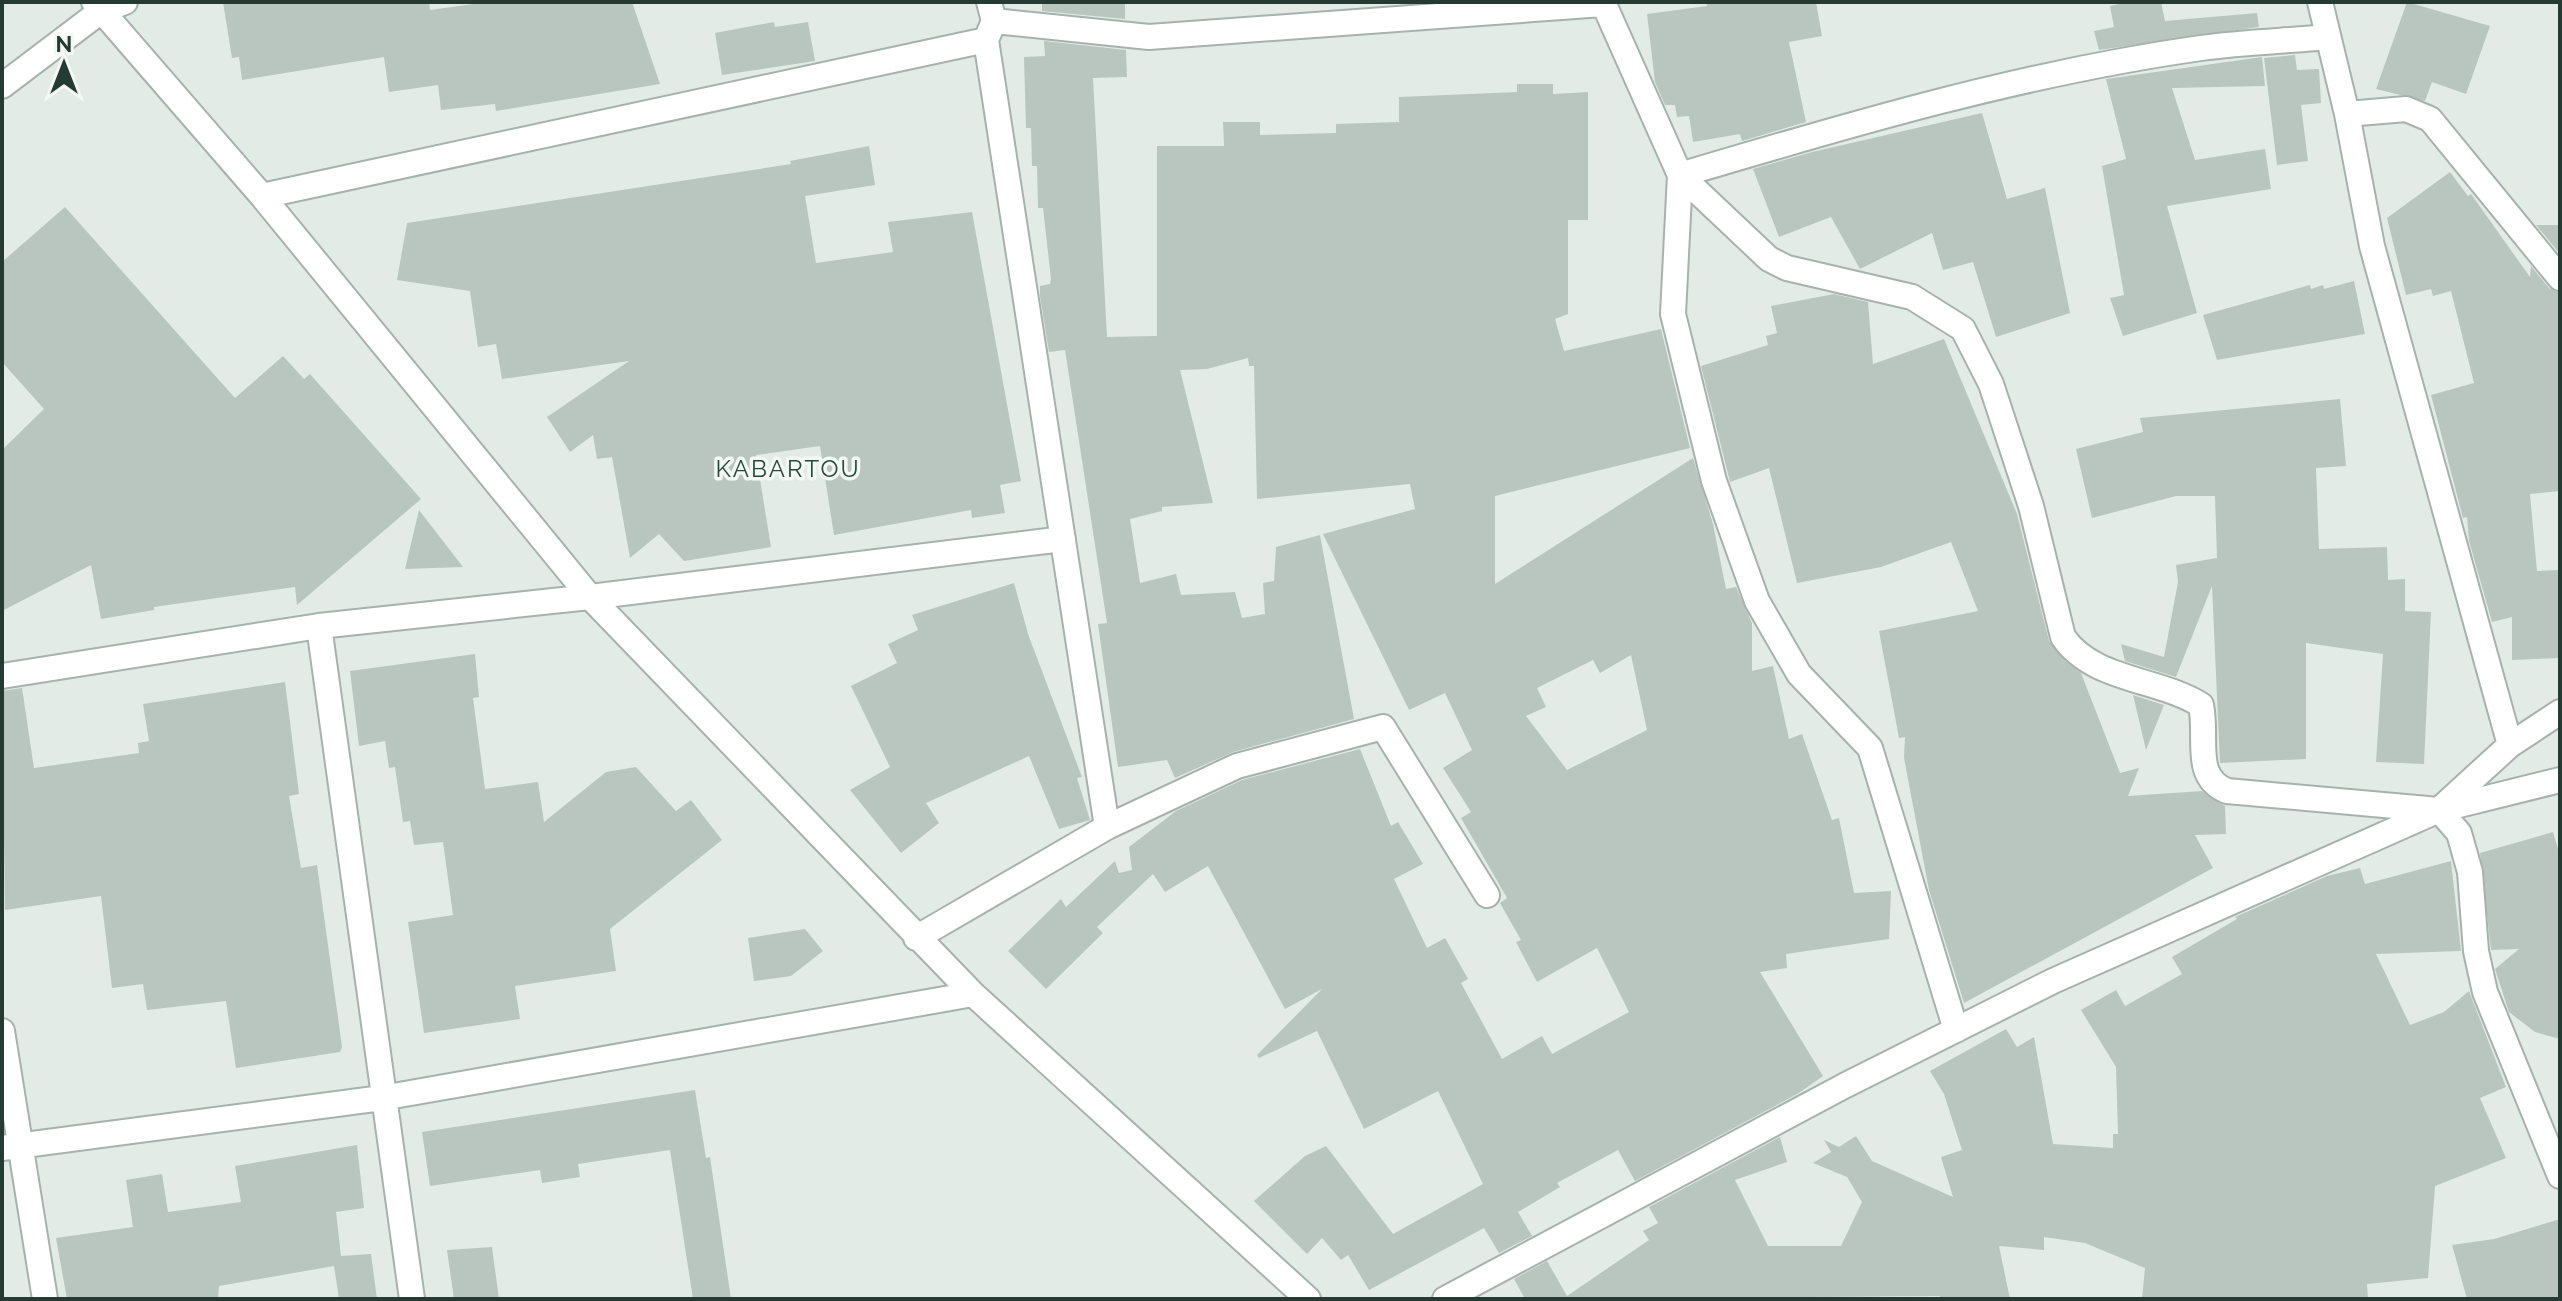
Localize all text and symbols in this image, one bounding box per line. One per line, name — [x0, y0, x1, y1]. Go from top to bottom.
north arrow — [24, 24, 104, 104]
text: N — [56, 31, 72, 57]
district label: KABARTOU — [715, 454, 861, 483]

